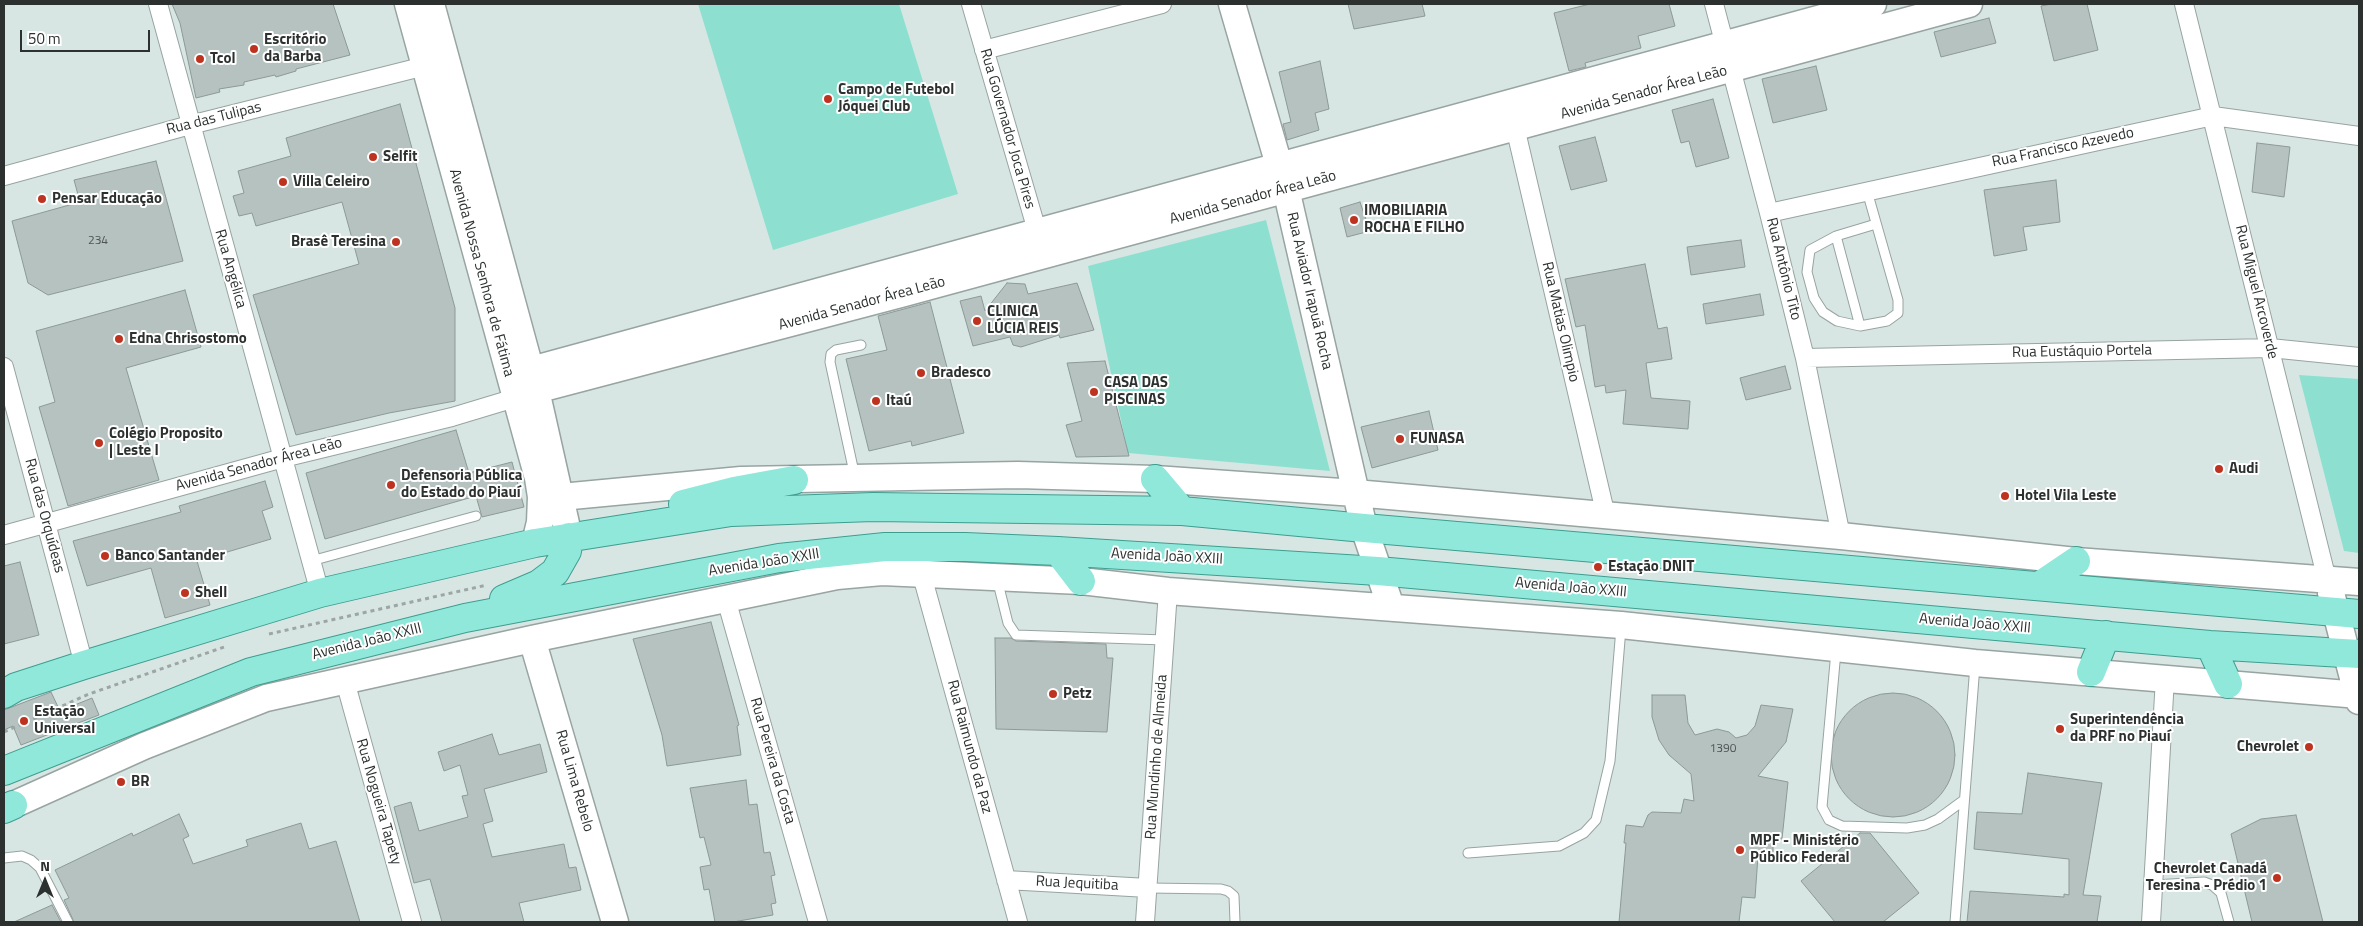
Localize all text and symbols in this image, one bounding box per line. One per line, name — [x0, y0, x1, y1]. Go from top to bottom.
scale bar — [22, 20, 152, 52]
text: 50 m — [28, 27, 61, 50]
place label: Escritório da Barba — [264, 31, 326, 66]
marker: Escritório da Barba — [248, 43, 260, 55]
street label: Rua Governador Joca Pires — [975, 47, 1039, 211]
place label: Tcol — [210, 50, 236, 68]
marker: Tcol — [194, 53, 206, 65]
street label: Avenida Senador Área Leão — [1559, 62, 1729, 124]
place label: Campo de Futebol Jóquei Club — [838, 81, 954, 116]
marker: Campo de Futebol Jóquei Club — [822, 93, 834, 105]
street label: Rua das Tulipas — [165, 98, 263, 140]
street label: Rua Francisco Azevedo — [1990, 124, 2136, 172]
place label: Selfit — [383, 148, 418, 166]
marker: Selfit — [367, 151, 379, 163]
street label: Avenida Nossa Senhora de Fátima — [445, 167, 517, 379]
street label: Avenida Senador Área Leão — [1168, 167, 1338, 229]
place label: Villa Celeiro — [293, 173, 370, 191]
marker: Villa Celeiro — [277, 176, 289, 188]
place label: Pensar Educação — [52, 190, 162, 208]
marker: Pensar Educação — [36, 193, 48, 205]
place label: IMOBILIARIA ROCHA E FILHO — [1364, 202, 1465, 237]
street label: Rua Aviador Irapuã Rocha — [1282, 210, 1336, 372]
marker: IMOBILIARIA ROCHA E FILHO — [1348, 214, 1360, 226]
street label: Rua Antônio Tito — [1762, 216, 1804, 322]
street label: Rua Miguel Arcoverde — [2231, 223, 2281, 361]
street label: Rua Angélica — [210, 228, 250, 310]
place label: Brasê Teresina — [291, 233, 386, 251]
house number: 234 — [88, 234, 108, 248]
marker: Brasê Teresina — [390, 236, 402, 248]
street label: Rua Matias Olimpio — [1537, 260, 1583, 384]
street label: Avenida Senador Área Leão — [777, 273, 947, 335]
place label: CLINICA LÚCIA REIS — [987, 303, 1059, 338]
marker: CLINICA LÚCIA REIS — [971, 315, 983, 327]
place label: Edna Chrisostomo — [129, 330, 247, 348]
marker: Edna Chrisostomo — [113, 333, 125, 345]
street label: Rua Eustáquio Portela — [2012, 342, 2152, 362]
place label: Bradesco — [931, 364, 991, 382]
marker: Bradesco — [915, 367, 927, 379]
place label: CASA DAS PISCINAS — [1104, 374, 1168, 409]
marker: CASA DAS PISCINAS — [1088, 386, 1100, 398]
place label: Itaú — [886, 392, 912, 410]
marker: Itaú — [870, 395, 882, 407]
place label: Colégio Proposito | Leste I — [109, 425, 223, 460]
place label: FUNASA — [1410, 430, 1464, 448]
marker: FUNASA — [1394, 433, 1406, 445]
street label: Avenida Senador Área Leão — [174, 434, 344, 496]
marker: Colégio Proposito | Leste I — [93, 437, 105, 449]
street label: Rua das Orquídeas — [20, 457, 68, 575]
place label: Audi — [2229, 460, 2258, 478]
marker: Audi — [2213, 463, 2225, 475]
place label: Defensoria Pública do Estado do Piauí — [401, 467, 522, 502]
marker: Defensoria Pública do Estado do Piauí — [385, 479, 397, 491]
place label: Hotel Vila Leste — [2015, 487, 2116, 505]
marker: Hotel Vila Leste — [1999, 490, 2011, 502]
street label: Avenida João XXIII — [707, 545, 821, 581]
street label: Avenida João XXIII — [1111, 545, 1223, 569]
place label: Banco Santander — [115, 547, 225, 565]
marker: Banco Santander — [99, 550, 111, 562]
place label: Estação DNIT — [1608, 558, 1694, 576]
marker: Estação DNIT — [1592, 561, 1604, 573]
street label: Avenida João XXIII — [1514, 574, 1628, 602]
place label: Shell — [195, 584, 227, 602]
marker: Shell — [179, 587, 191, 599]
street label: Avenida João XXIII — [1918, 610, 2032, 638]
street label: Avenida João XXIII — [310, 620, 424, 664]
street label: Rua Mundinho de Almeida — [1142, 674, 1172, 840]
street label: Rua Raimundo da Paz — [942, 678, 996, 816]
place label: Petz — [1063, 685, 1092, 703]
marker: Petz — [1047, 688, 1059, 700]
street label: Rua Pereira da Costa — [745, 696, 799, 826]
place label: Estação Universal — [34, 703, 95, 738]
place label: Superintendência da PRF no Piauí — [2070, 711, 2184, 746]
marker: Estação Universal — [18, 715, 30, 727]
marker: Superintendência da PRF no Piauí — [2054, 723, 2066, 735]
street label: Rua Lima Rebelo — [551, 728, 597, 834]
street label: Rua Nogueira Tapety — [351, 737, 405, 867]
place label: Chevrolet — [2237, 738, 2299, 756]
marker: Chevrolet — [2303, 741, 2315, 753]
house number: 1390 — [1710, 742, 1736, 756]
place label: BR — [131, 773, 149, 791]
marker: BR — [115, 776, 127, 788]
place label: MPF - Ministério Público Federal — [1750, 832, 1859, 867]
marker: MPF - Ministério Público Federal — [1734, 844, 1746, 856]
text: N — [40, 855, 50, 876]
north arrow — [20, 856, 70, 906]
place label: Chevrolet Canadá Teresina - Prédio 1 — [2146, 860, 2267, 895]
marker: Chevrolet Canadá Teresina - Prédio 1 — [2271, 872, 2283, 884]
street label: Rua Jequitiba — [1035, 873, 1119, 895]

